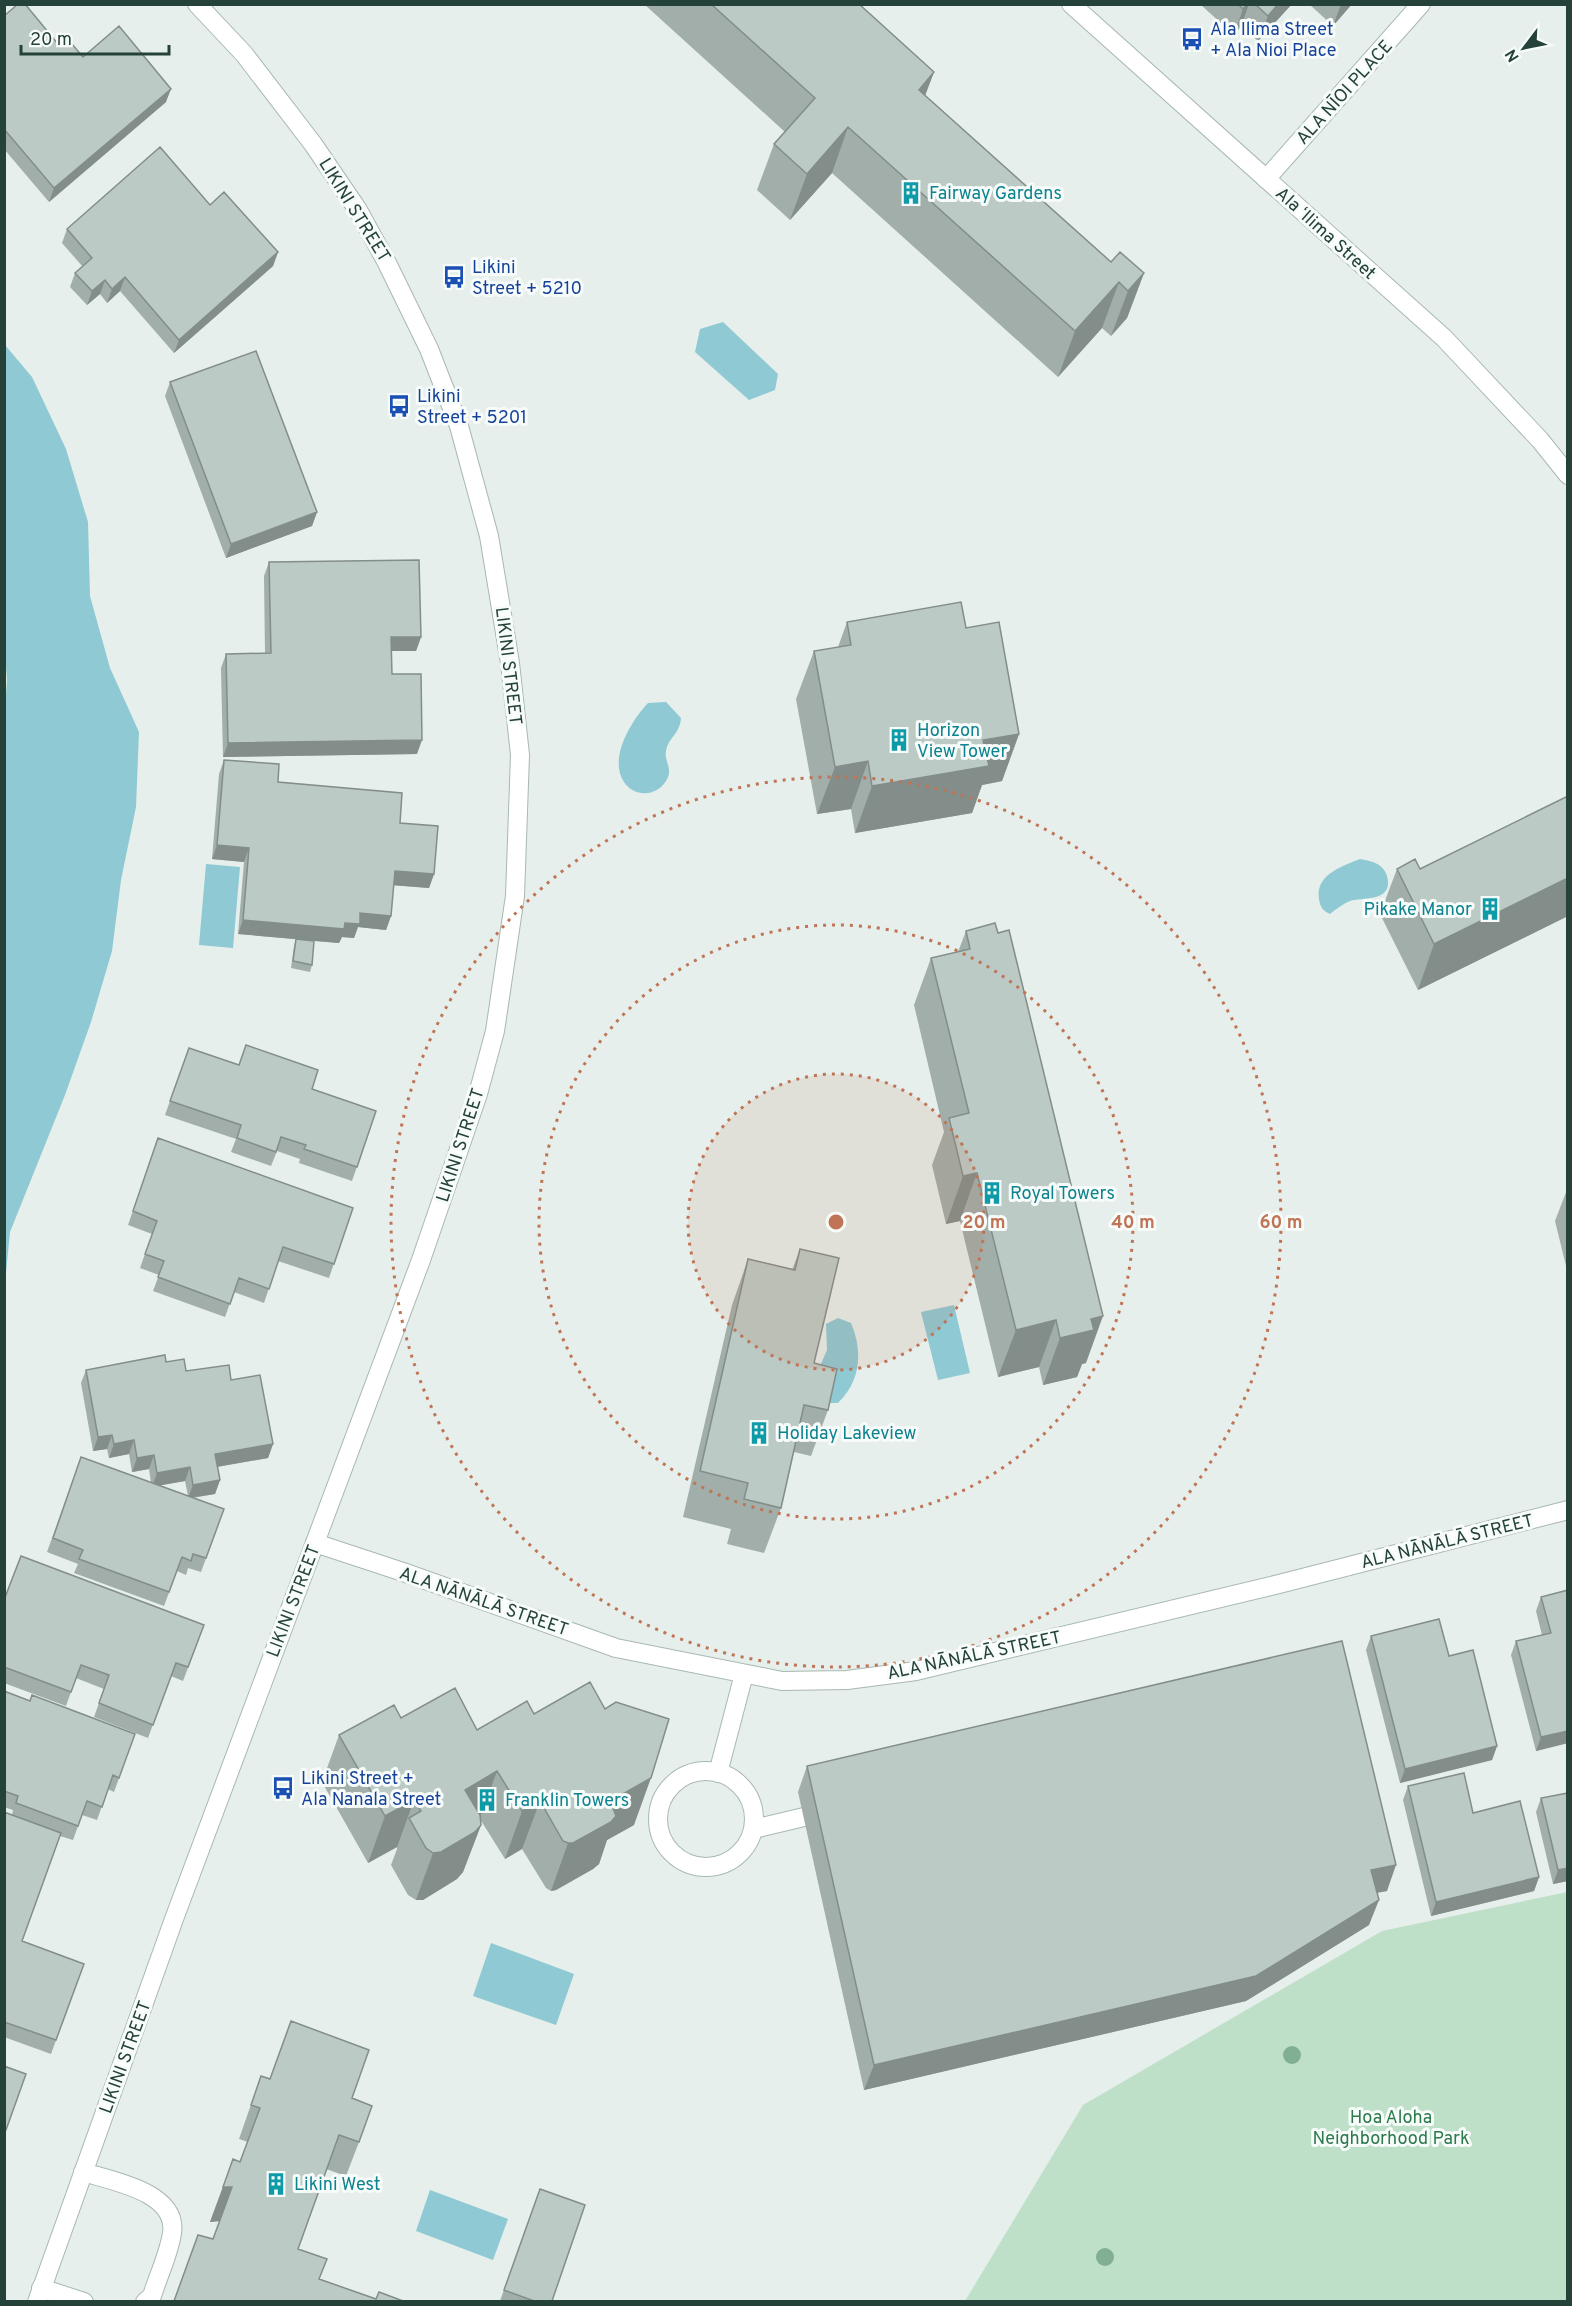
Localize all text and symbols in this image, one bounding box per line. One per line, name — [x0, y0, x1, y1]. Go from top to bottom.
scale bar — [21, 18, 170, 56]
north arrow — [1494, 18, 1554, 78]
place label: Ala Ilima Street + Ala Nioi Place — [1210, 19, 1337, 63]
bus stop icon: Ala Ilima Street + Ala Nioi Place — [1179, 26, 1205, 52]
text: 20 m — [30, 29, 72, 52]
street label: ALA NĪOI PLACE — [1291, 35, 1398, 150]
text: N — [1501, 45, 1525, 65]
street label: LIKINI STREET — [313, 154, 395, 267]
building icon: Fairway Gardens — [898, 180, 924, 206]
place label: Fairway Gardens — [929, 183, 1062, 206]
street label: Ala ʻIlima Street — [1270, 183, 1380, 285]
place label: Likini Street + 5210 — [472, 257, 582, 301]
bus stop icon: Likini Street + 5210 — [441, 264, 467, 290]
place label: Likini Street + 5201 — [417, 386, 527, 430]
bus stop icon: Likini Street + 5201 — [386, 393, 412, 419]
street label: LIKINI STREET — [489, 606, 526, 727]
place label: Horizon View Tower — [917, 720, 1008, 764]
building icon: Horizon View Tower — [886, 727, 912, 753]
building icon: Pikake Manor — [1477, 896, 1503, 922]
place label: Pikake Manor — [1364, 899, 1472, 922]
street label: LIKINI STREET — [432, 1085, 491, 1205]
building icon: Royal Towers — [979, 1180, 1005, 1206]
place label: Royal Towers — [1010, 1183, 1115, 1206]
centre of rings — [826, 1212, 846, 1232]
text: 20 m — [962, 1212, 1006, 1235]
text: 40 m — [1111, 1212, 1155, 1235]
text: 60 m — [1259, 1212, 1303, 1235]
building icon: Holiday Lakeview — [746, 1420, 772, 1446]
place label: Holiday Lakeview — [777, 1423, 916, 1446]
street label: ALA NĀNĀLĀ STREET — [1358, 1509, 1536, 1575]
street label: LIKINI STREET — [262, 1542, 326, 1661]
street label: ALA NĀNĀLĀ STREET — [396, 1562, 571, 1642]
street label: ALA NĀNĀLĀ STREET — [885, 1626, 1063, 1686]
place label: Likini Street + Ala Nanala Street — [301, 1768, 441, 1812]
bus stop icon: Likini Street + Ala Nanala Street — [270, 1775, 296, 1801]
building icon: Franklin Towers — [474, 1787, 500, 1813]
place label: Franklin Towers — [505, 1790, 629, 1813]
street label: LIKINI STREET — [95, 1998, 158, 2117]
park label: Hoa Aloha Neighborhood Park — [1312, 2107, 1470, 2151]
building icon: Likini West — [263, 2171, 289, 2197]
place label: Likini West — [294, 2174, 381, 2197]

